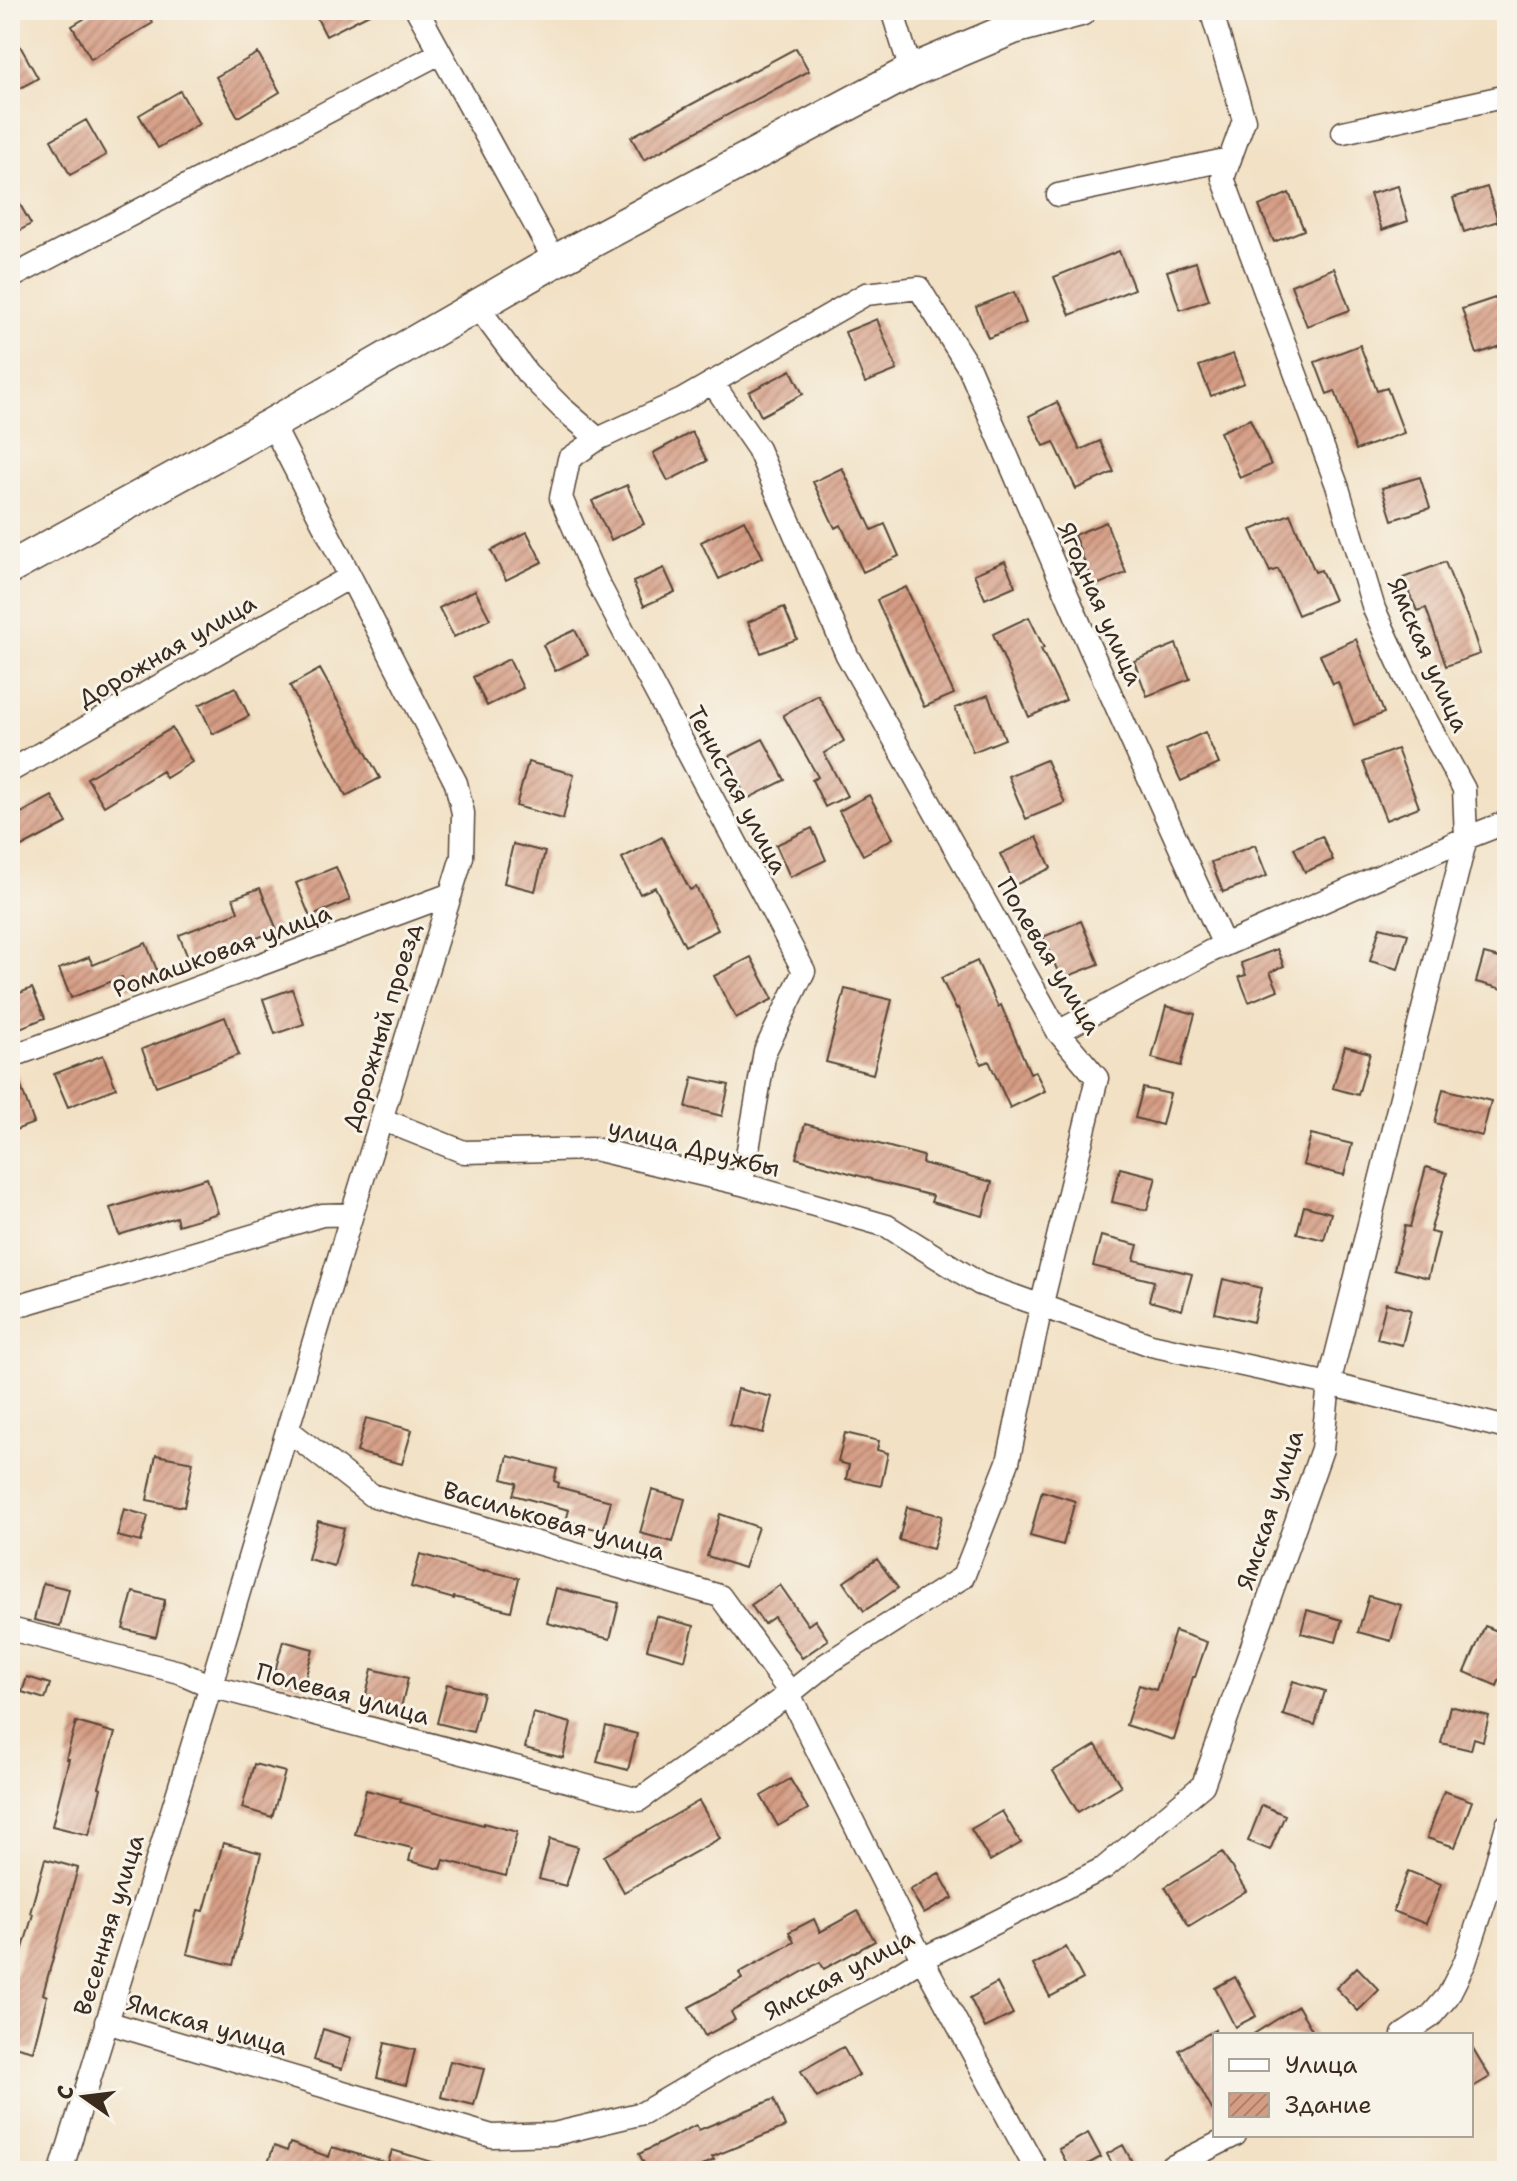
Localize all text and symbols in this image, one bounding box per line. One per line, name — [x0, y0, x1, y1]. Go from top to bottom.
street label: Ягодная улица — [1050, 517, 1150, 691]
street label: Ямская улица — [1380, 573, 1476, 737]
street label: Дорожная улица — [72, 587, 262, 715]
street label: Тенистая улица — [679, 700, 795, 880]
street label: Полевая улица — [989, 871, 1109, 1041]
street label: Ромашковая улица — [108, 897, 336, 1005]
street label: Дорожный проезд — [335, 919, 429, 1135]
street label: улица Дружбы — [605, 1111, 783, 1185]
street label: Ямская улица — [1229, 1426, 1311, 1594]
street label: Васильковая улица — [439, 1474, 669, 1568]
street label: Полевая улица — [253, 1655, 433, 1733]
street label: Весенняя улица — [66, 1831, 152, 2019]
street label: Ямская улица — [758, 1922, 920, 2028]
street label: Ямская улица — [123, 1987, 291, 2063]
legend — [1213, 2033, 1473, 2137]
text: Улица — [1285, 2049, 1358, 2081]
north arrow — [44, 2057, 124, 2137]
text: С — [49, 2082, 81, 2102]
text: Здание — [1285, 2089, 1372, 2121]

